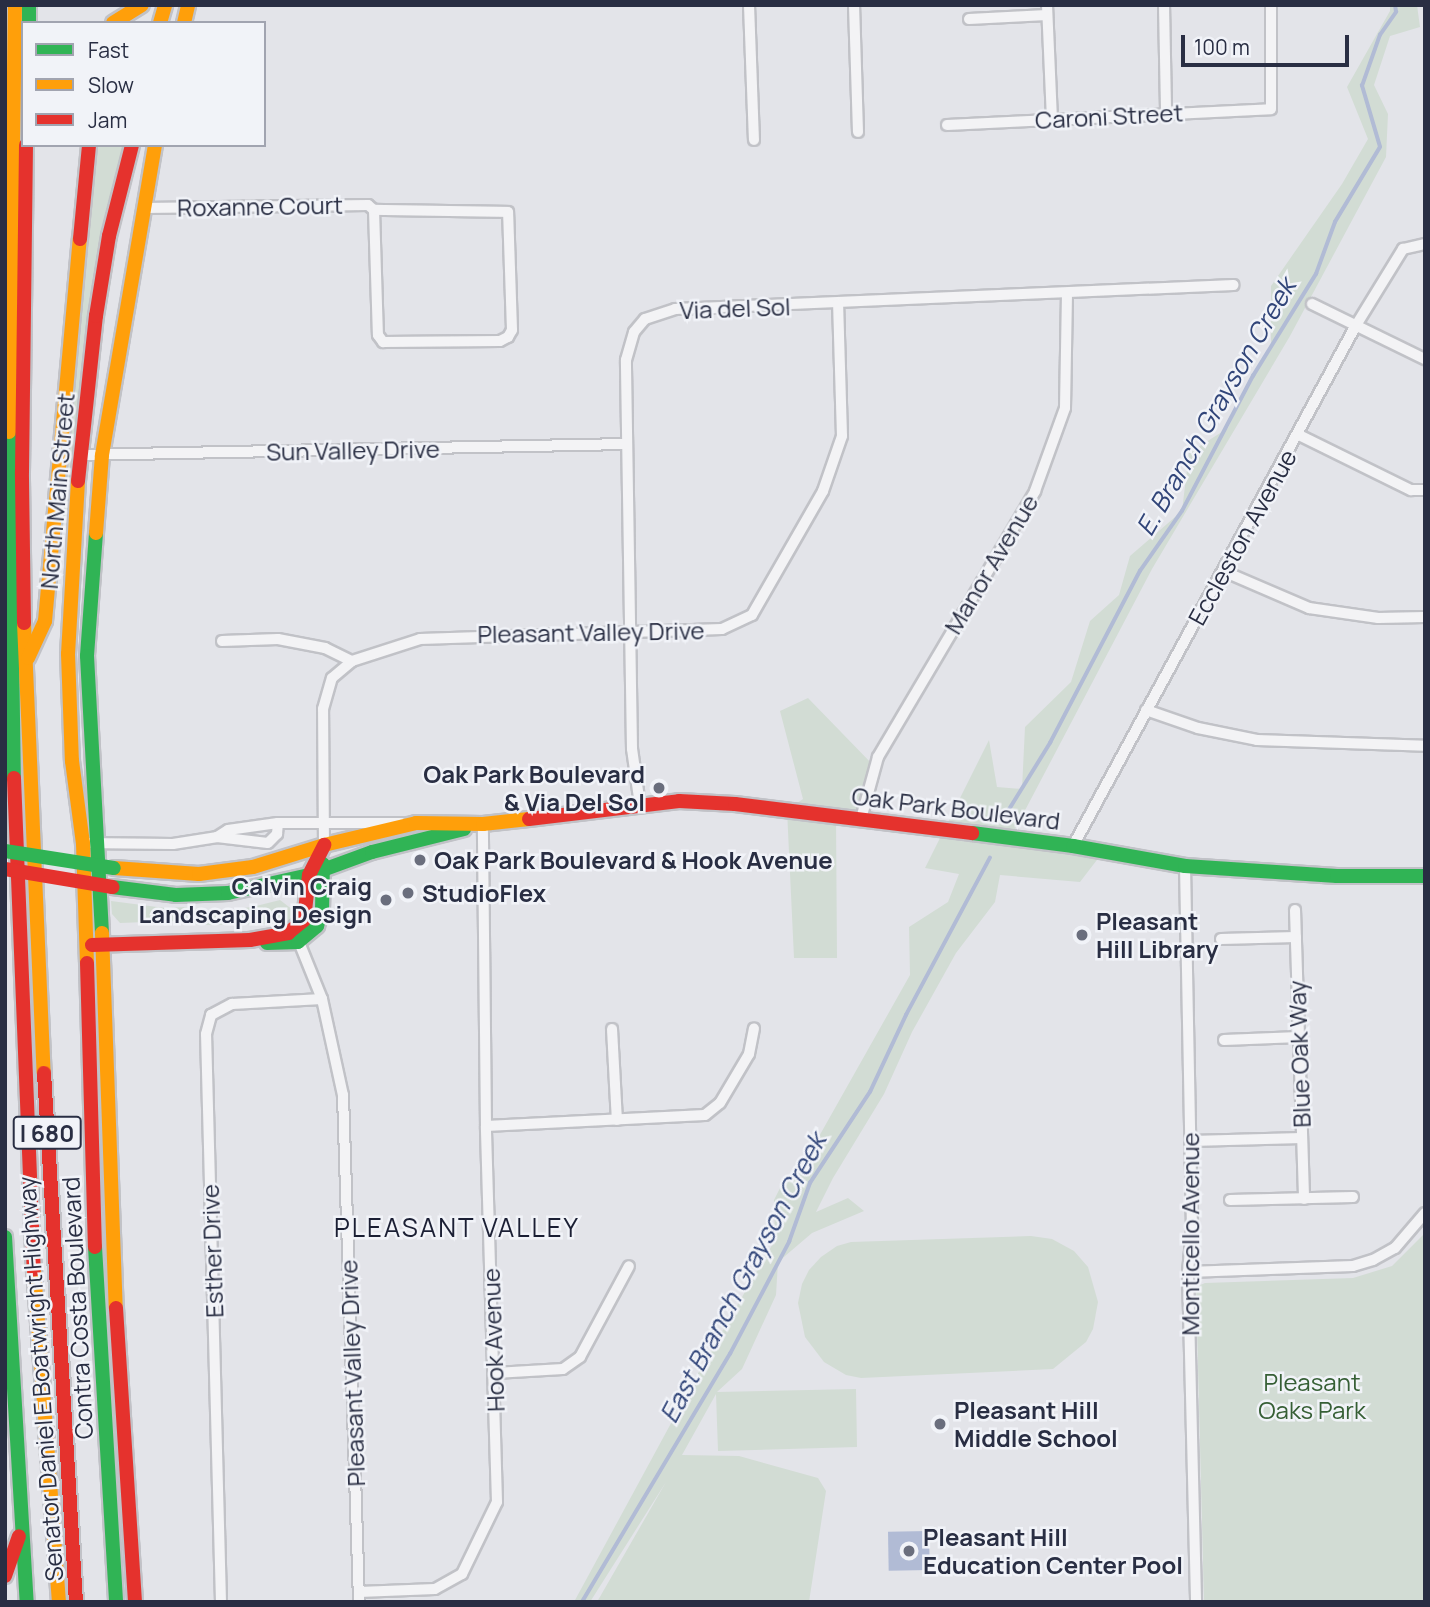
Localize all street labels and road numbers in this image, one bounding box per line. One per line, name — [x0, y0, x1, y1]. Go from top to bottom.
street label: Caroni Street — [1034, 98, 1184, 134]
street label: Roxanne Court — [177, 190, 343, 222]
street label: Via del Sol — [679, 292, 791, 324]
street label: North Main Street — [34, 392, 80, 590]
street label: Sun Valley Drive — [266, 434, 440, 466]
street label: Eccleston Avenue — [1182, 444, 1302, 630]
street label: Manor Avenue — [938, 489, 1044, 639]
street label: Pleasant Valley Drive — [477, 616, 705, 648]
street label: Oak Park Boulevard — [850, 781, 1062, 835]
street label: Blue Oak Way — [1282, 980, 1316, 1128]
road number: I 680 — [12, 1114, 82, 1152]
street label: Monticello Avenue — [1176, 1132, 1204, 1336]
street label: Senator Daniel E Boatwright Highway — [11, 1176, 69, 1582]
street label: Contra Costa Boulevard — [56, 1176, 98, 1440]
street label: Esther Drive — [195, 1184, 229, 1318]
street label: Pleasant Valley Drive — [334, 1259, 370, 1487]
street label: Hook Avenue — [476, 1268, 510, 1412]

